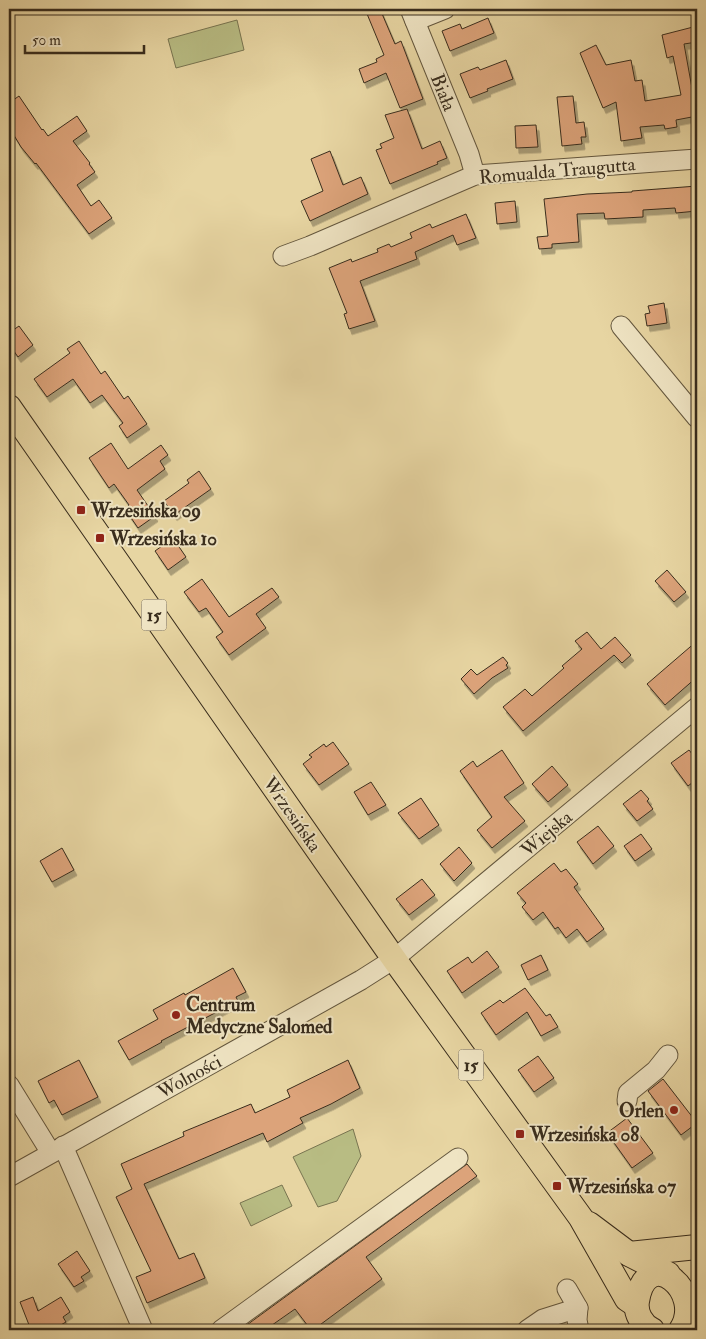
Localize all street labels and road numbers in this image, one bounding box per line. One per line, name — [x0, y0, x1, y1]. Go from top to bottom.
street label: Biała — [425, 70, 461, 115]
street label: Romualda Traugutta — [478, 152, 636, 190]
road number: 15 — [142, 600, 166, 630]
street label: Wrzesińska — [257, 771, 327, 857]
street label: Wiejska — [515, 805, 577, 863]
street label: Wolności — [152, 1049, 226, 1105]
road number: 15 — [458, 1050, 484, 1080]

